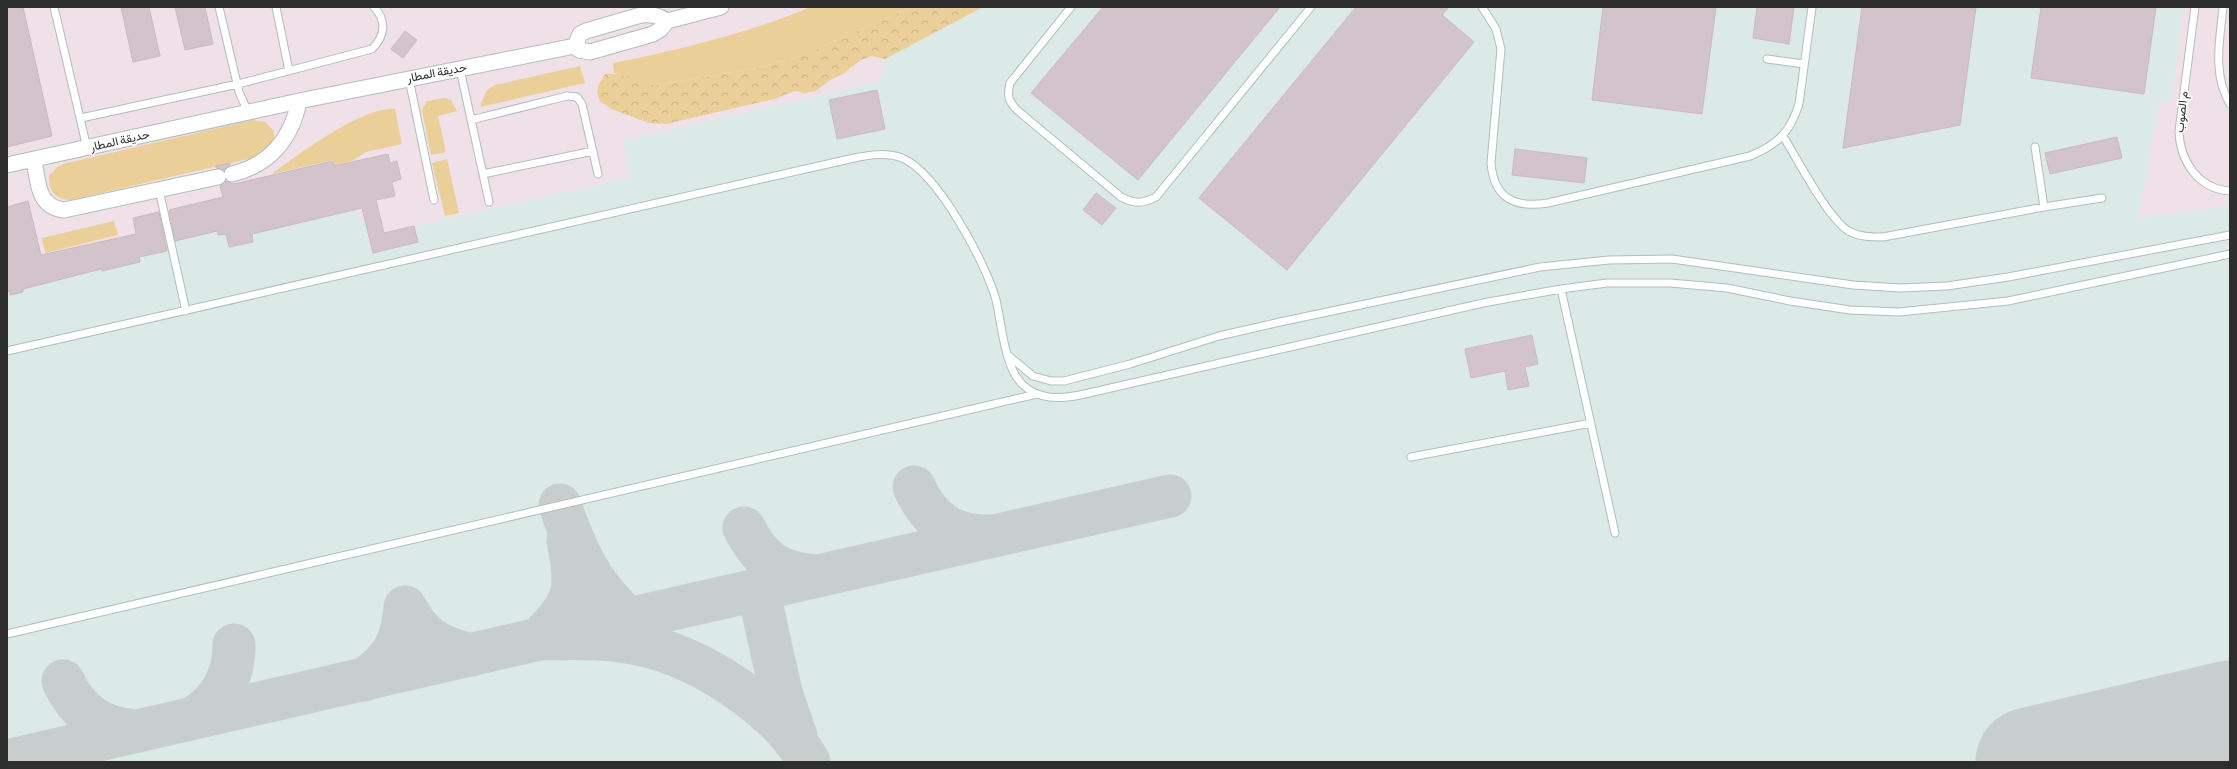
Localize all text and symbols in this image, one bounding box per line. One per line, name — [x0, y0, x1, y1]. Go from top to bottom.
street label: حديقة المطار — [405, 60, 468, 86]
street label: م الصوب — [2172, 91, 2192, 133]
street label: حديقة المطار — [88, 127, 151, 155]

